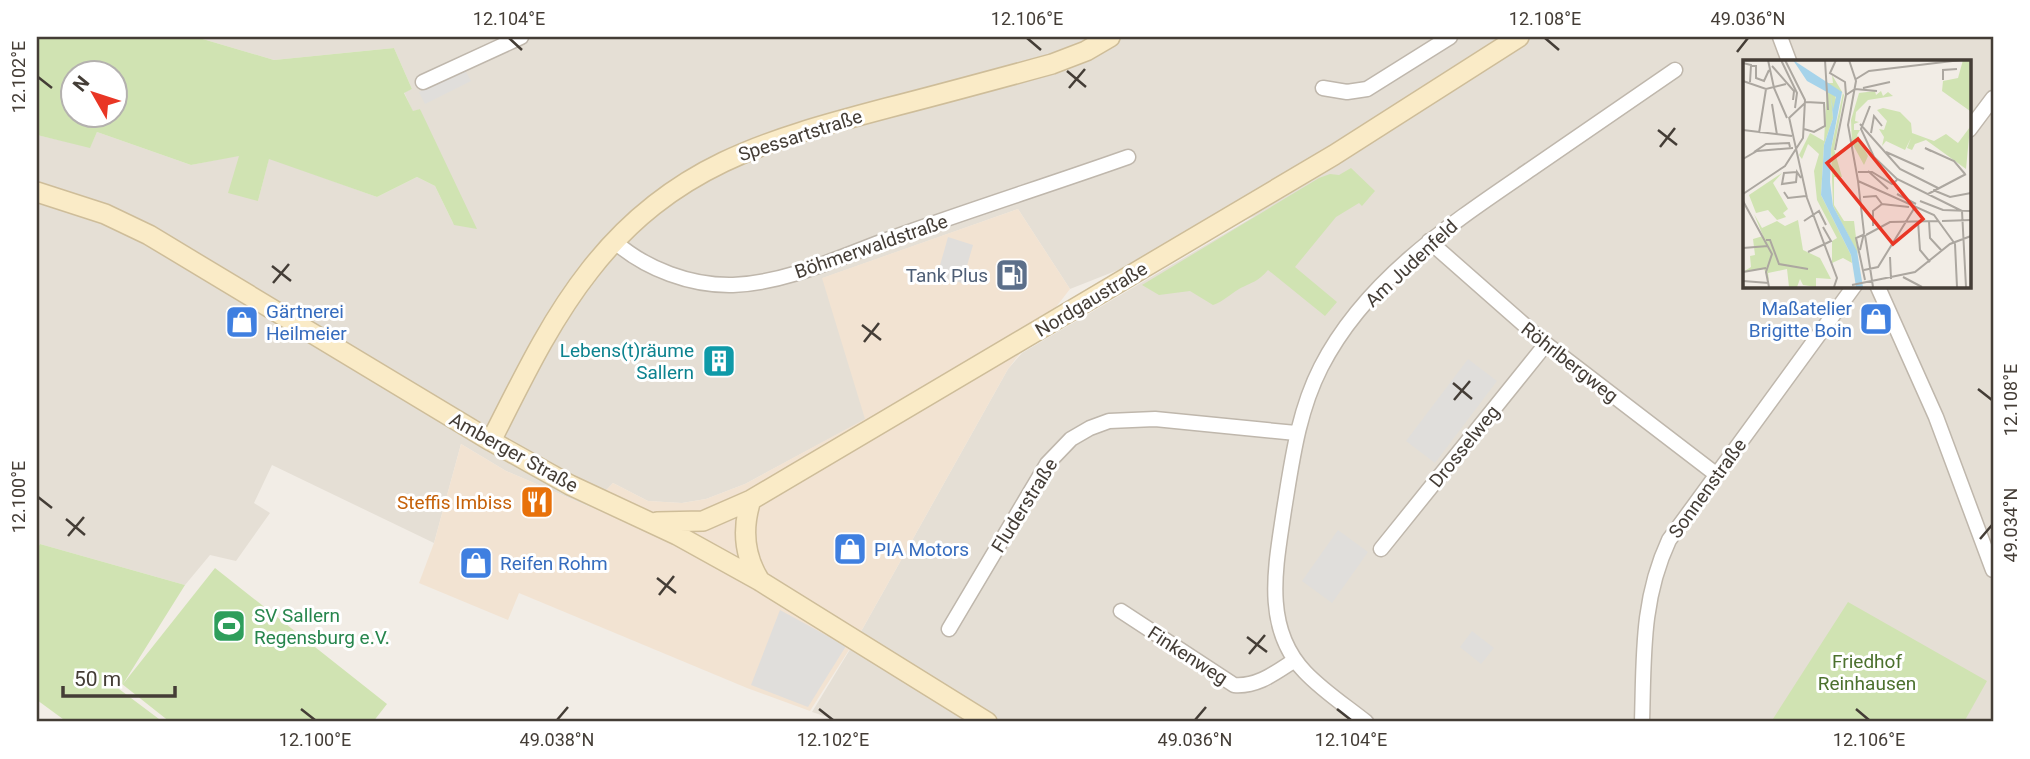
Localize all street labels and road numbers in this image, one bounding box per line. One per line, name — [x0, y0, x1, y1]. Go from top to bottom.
street label: Spessartstraße — [735, 105, 865, 166]
street label: Böhmerwaldstraße — [792, 210, 951, 283]
street label: Am Judenfeld — [1360, 215, 1462, 312]
street label: Nordgaustraße — [1031, 257, 1151, 342]
street label: Röhrlbergweg — [1517, 317, 1623, 407]
street label: Drosselweg — [1424, 401, 1504, 492]
street label: Amberger Straße — [446, 408, 582, 497]
street label: Sonnenstraße — [1664, 434, 1751, 543]
street label: Fluderstraße — [986, 454, 1062, 557]
street label: Finkenweg — [1143, 621, 1232, 690]

